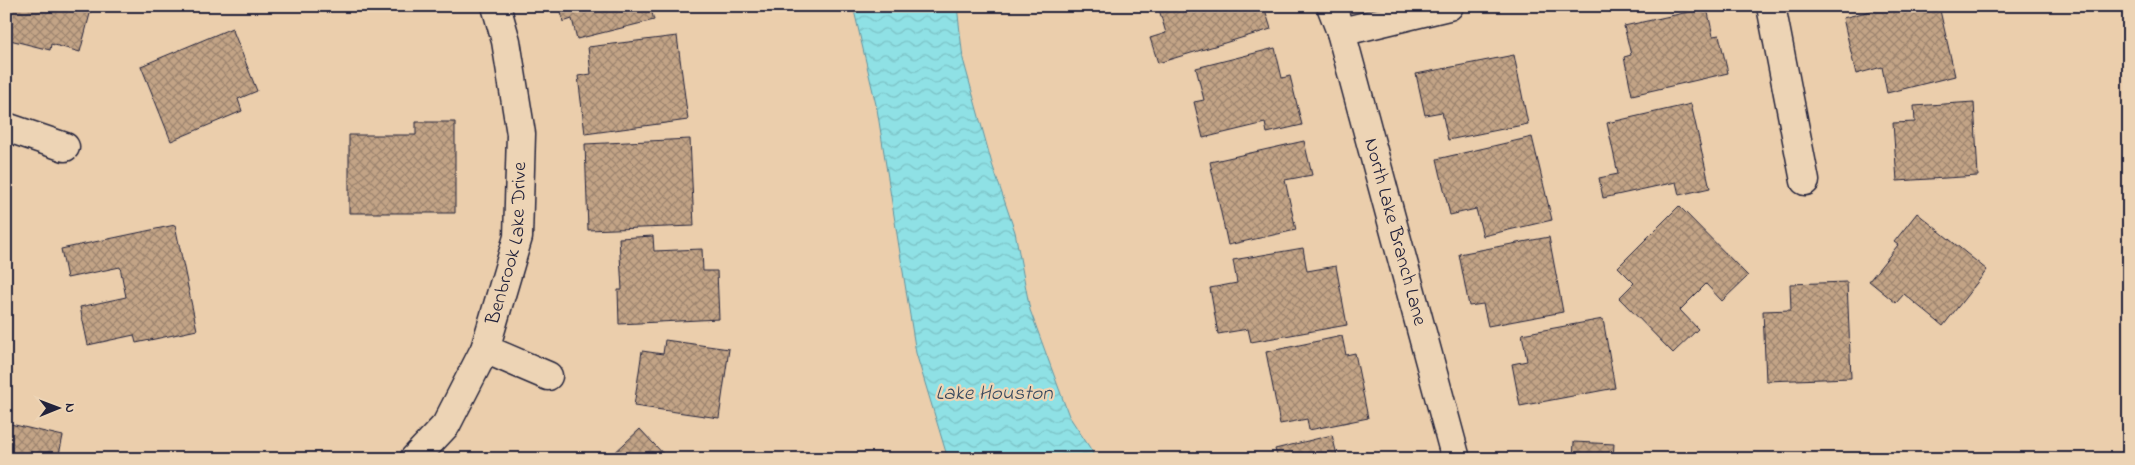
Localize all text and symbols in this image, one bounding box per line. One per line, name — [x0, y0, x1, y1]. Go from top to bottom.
street label: North Lake Branch Lane — [1356, 135, 1434, 329]
street label: Benbrook Lake Drive — [478, 162, 535, 329]
water label: Lake Houston — [935, 379, 1053, 409]
north arrow — [32, 382, 82, 432]
text: N — [59, 403, 80, 413]

